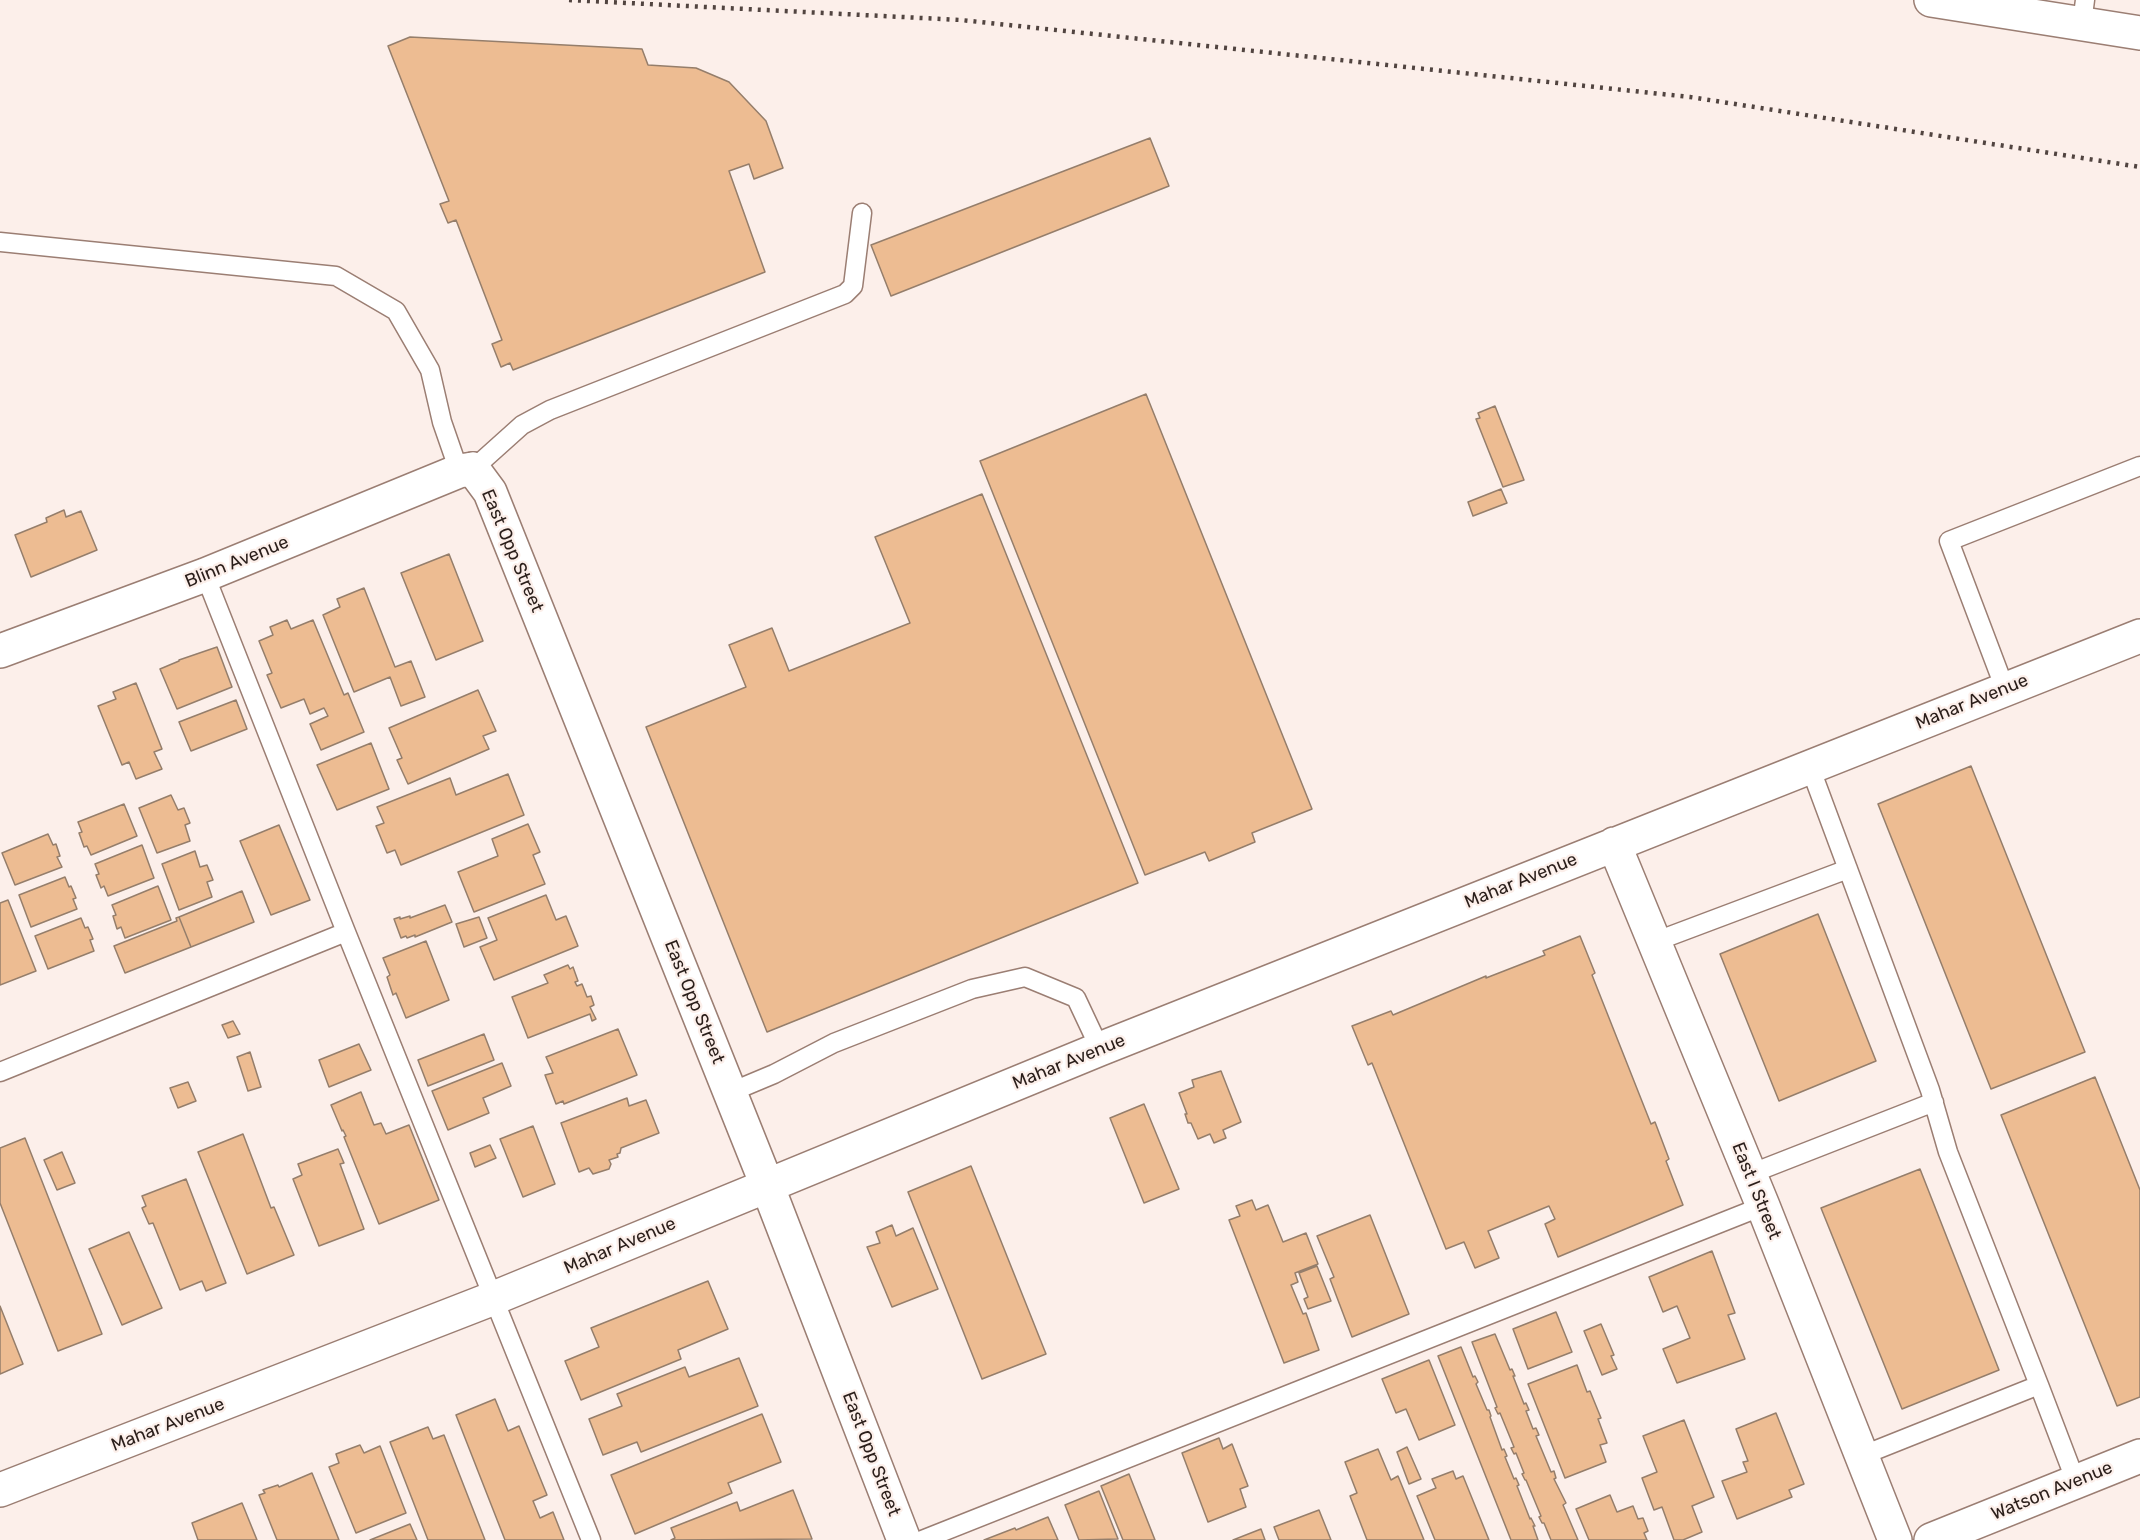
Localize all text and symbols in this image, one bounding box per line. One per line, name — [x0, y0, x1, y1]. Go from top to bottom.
street label: East Opp Street — [476, 486, 548, 616]
street label: Blinn Avenue — [182, 531, 292, 593]
street label: Mahar Avenue — [1913, 670, 2031, 734]
street label: Mahar Avenue — [1462, 849, 1580, 913]
street label: East Opp Street — [659, 937, 729, 1067]
street label: Mahar Avenue — [1010, 1030, 1128, 1094]
street label: East I Street — [1727, 1139, 1785, 1243]
street label: Mahar Avenue — [561, 1213, 679, 1279]
street label: East Opp Street — [837, 1389, 905, 1519]
street label: Mahar Avenue — [108, 1394, 228, 1456]
street label: Watson Avenue — [1988, 1457, 2116, 1525]

